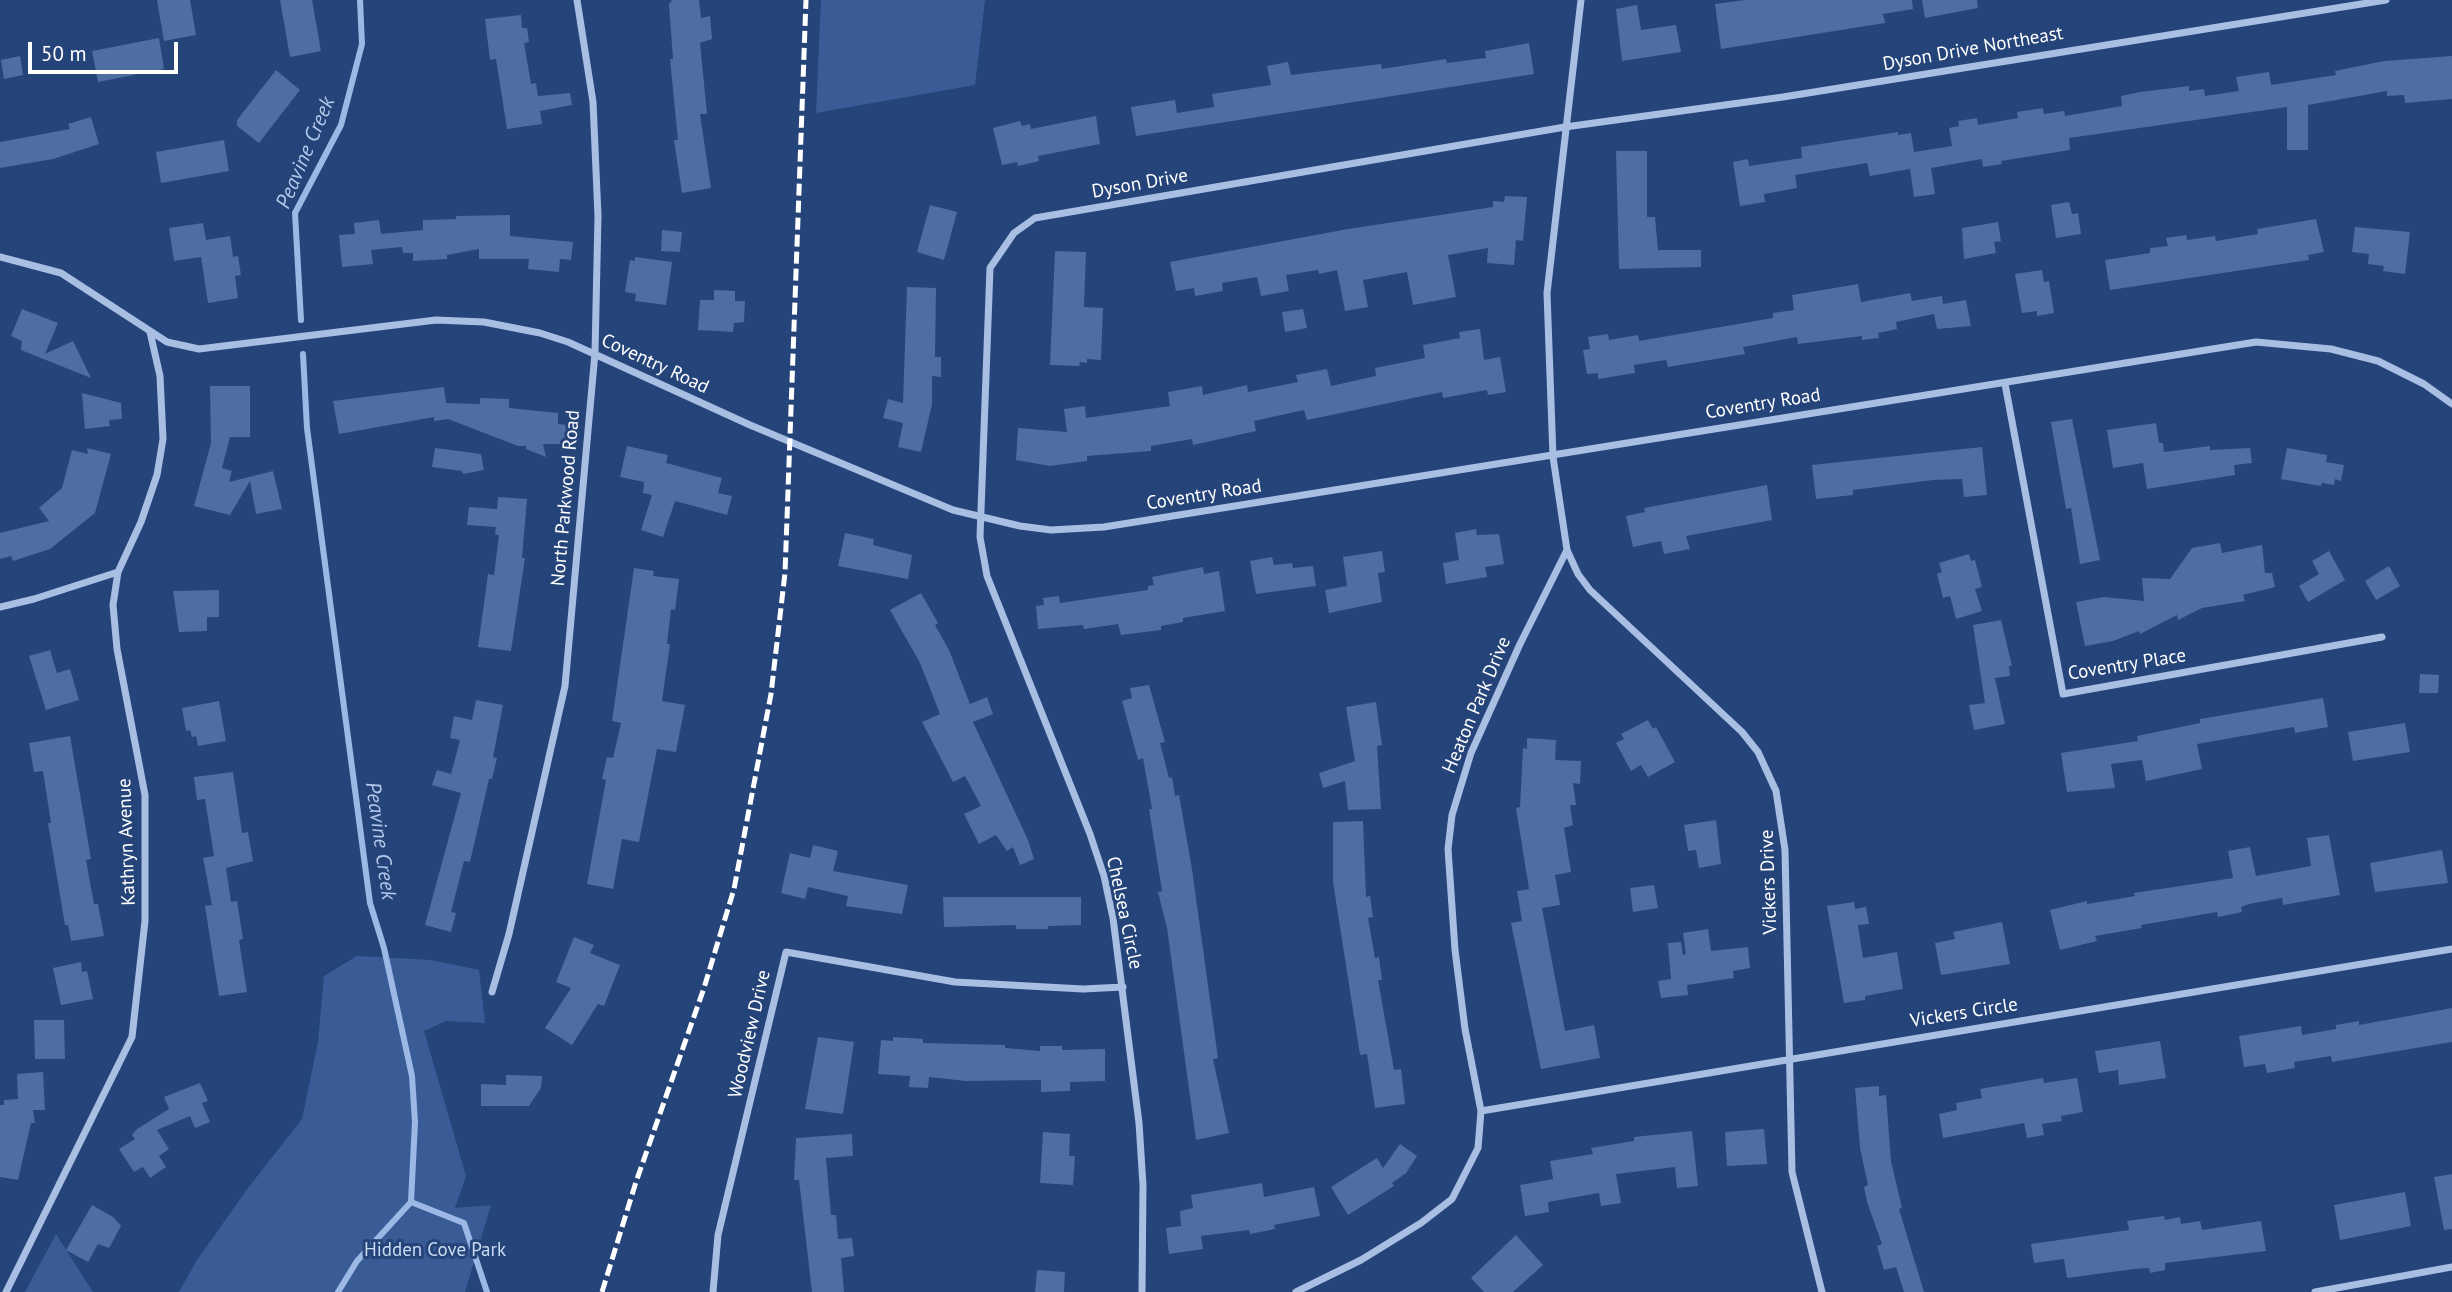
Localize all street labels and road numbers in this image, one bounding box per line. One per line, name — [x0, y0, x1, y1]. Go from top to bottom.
street label: Dyson Drive Northeast — [1881, 22, 2065, 76]
street label: Dyson Drive — [1090, 164, 1190, 204]
street label: Coventry Road — [598, 329, 712, 399]
street label: Coventry Road — [1704, 384, 1822, 424]
street label: North Parkwood Road — [547, 409, 585, 587]
street label: Coventry Road — [1145, 475, 1263, 515]
street label: Heaton Park Drive — [1438, 633, 1516, 777]
street label: Coventry Place — [2066, 644, 2188, 686]
street label: Kathryn Avenue — [113, 778, 141, 906]
street label: Vickers Drive — [1756, 829, 1782, 935]
street label: Chelsea Circle — [1101, 855, 1147, 971]
street label: Woodview Drive — [724, 968, 776, 1100]
street label: Vickers Circle — [1909, 993, 2019, 1033]

